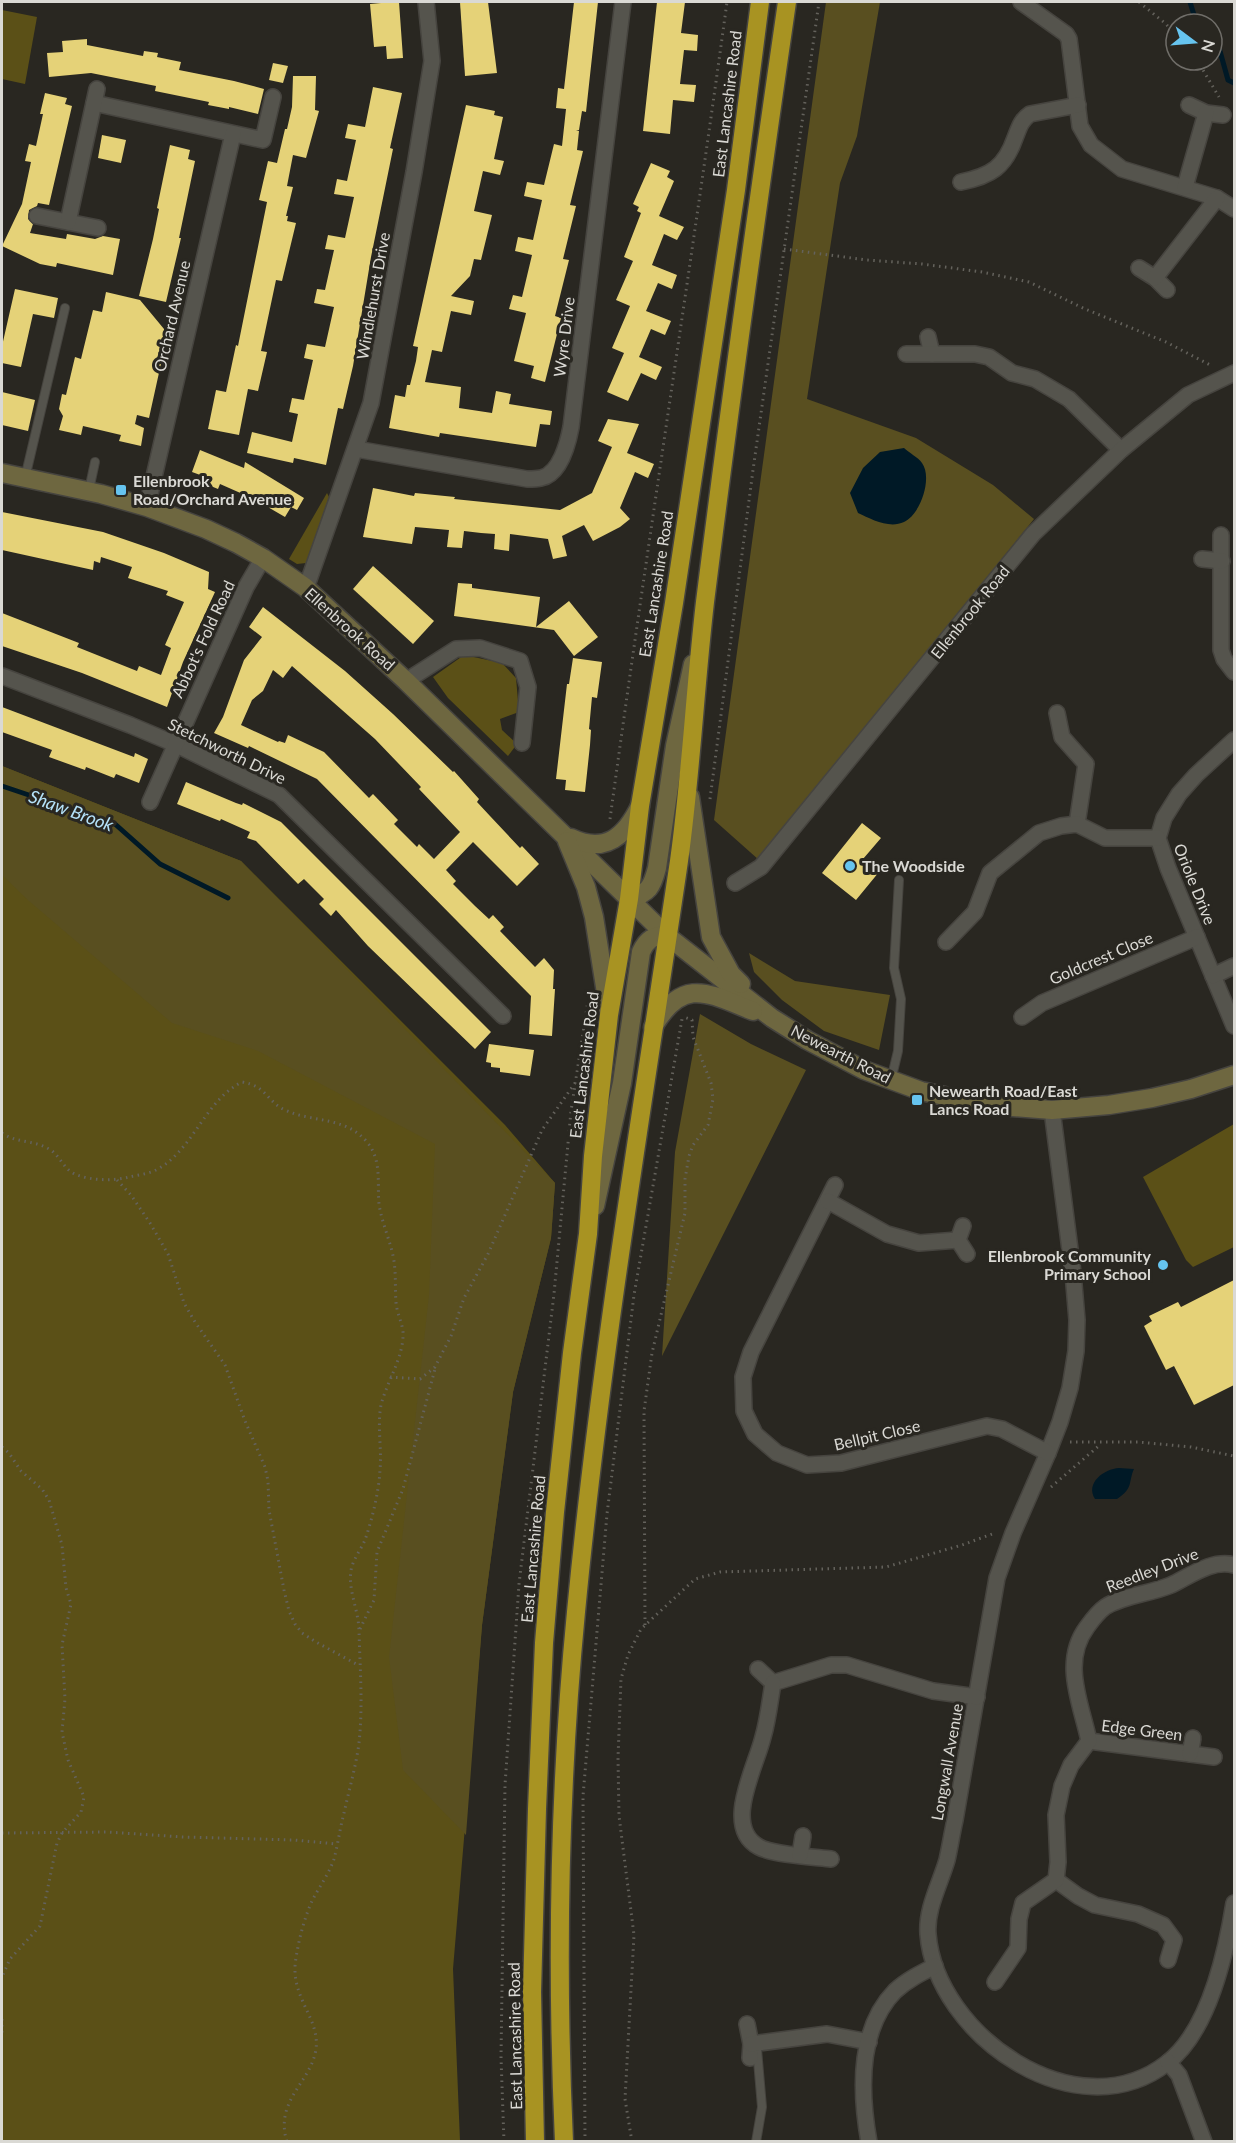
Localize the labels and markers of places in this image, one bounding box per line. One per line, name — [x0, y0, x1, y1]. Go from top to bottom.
place label: Ellenbrook Road/Orchard Avenue — [133, 471, 292, 508]
marker: Ellenbrook Road/Orchard Avenue — [114, 483, 128, 497]
place label: The Woodside — [862, 856, 965, 875]
marker: The Woodside — [843, 859, 857, 873]
place label: Newearth Road/East Lancs Road — [929, 1081, 1078, 1118]
marker: Newearth Road/East Lancs Road — [910, 1093, 924, 1107]
place label: Ellenbrook Community Primary School — [988, 1246, 1152, 1283]
marker: Ellenbrook Community Primary School — [1156, 1258, 1170, 1272]

